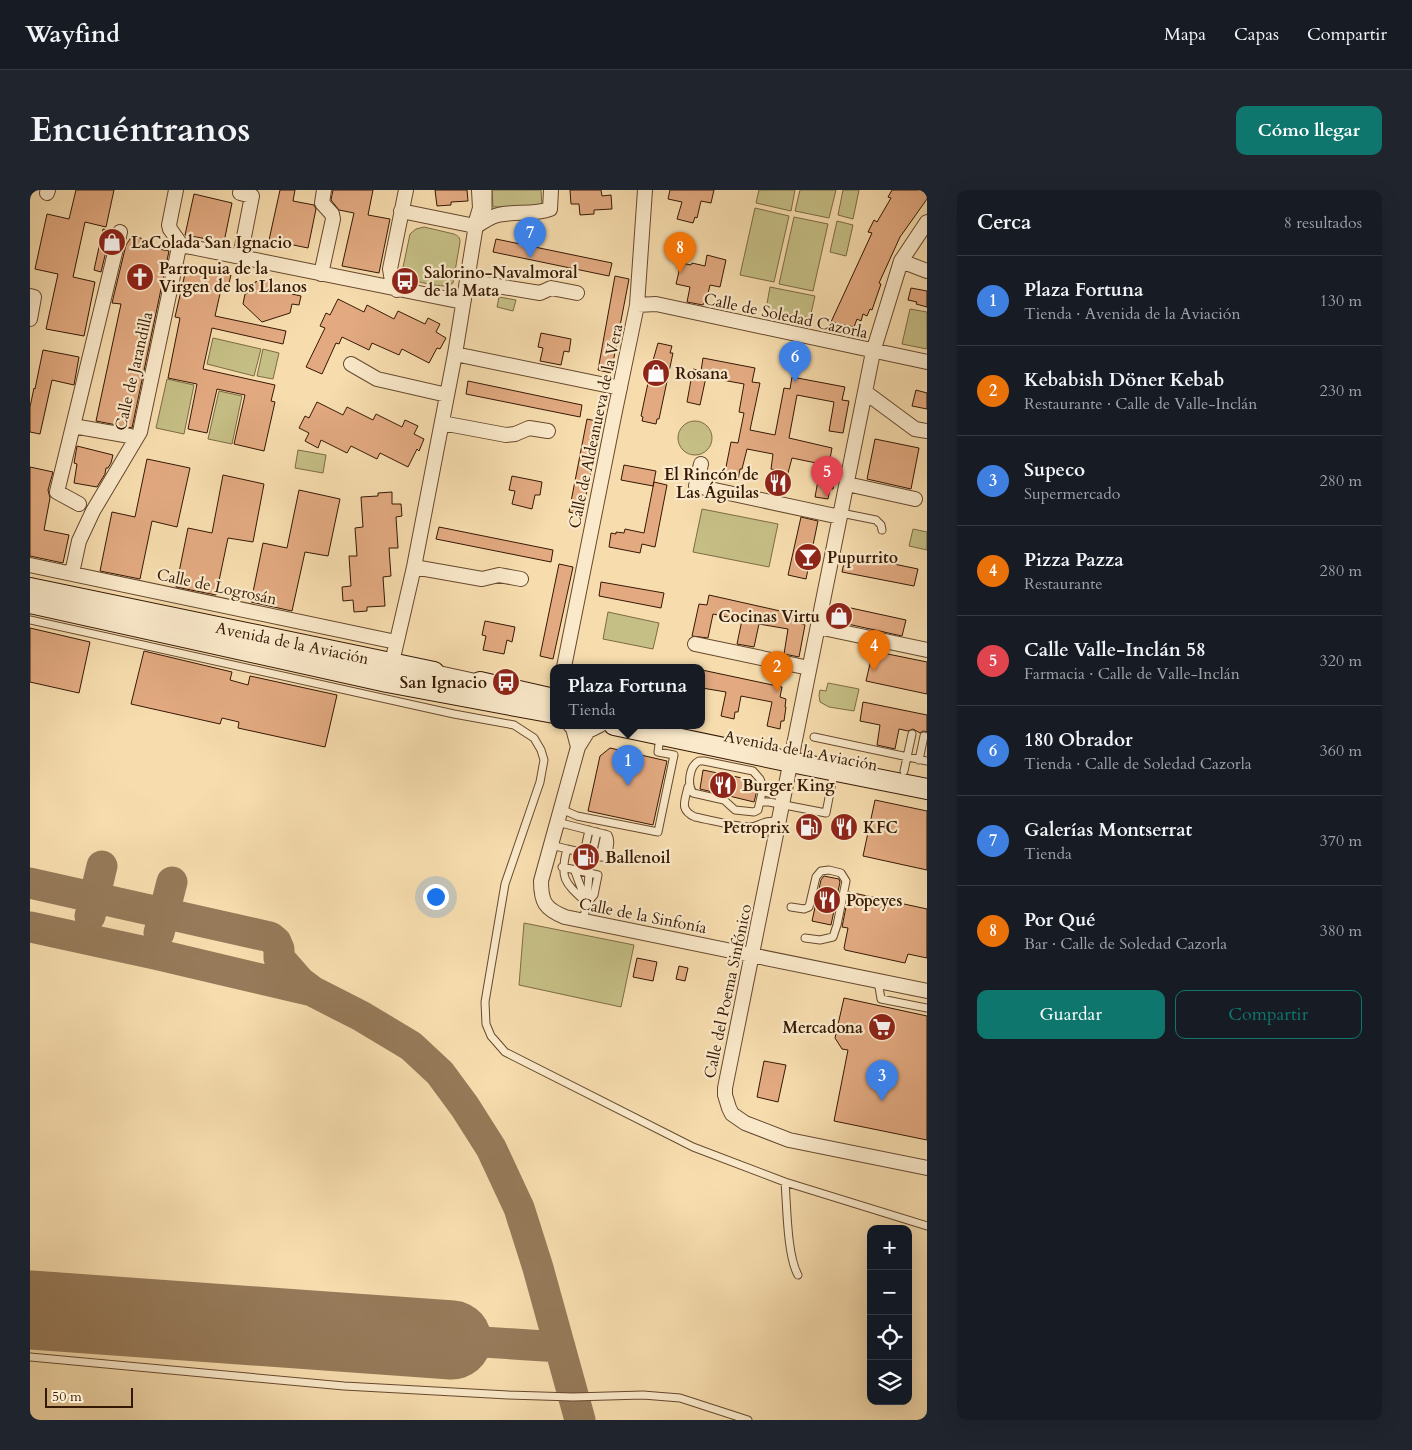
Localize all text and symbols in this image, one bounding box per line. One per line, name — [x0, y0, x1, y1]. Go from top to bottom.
text: Wayfind — [25, 18, 120, 51]
text: Mapa — [1164, 22, 1206, 47]
text: Capas — [1234, 22, 1279, 47]
text: Compartir — [1307, 22, 1387, 47]
text: Encuéntranos — [30, 106, 251, 154]
button: Cómo llegar — [1236, 106, 1382, 155]
text: Cerca — [977, 208, 1031, 237]
text: 8 resultados — [1284, 212, 1362, 234]
pin: 7 — [514, 217, 546, 258]
shop icon: LaColada San Ignacio — [97, 227, 127, 257]
place label: LaColada San Ignacio — [131, 232, 292, 254]
pin: 8 — [664, 232, 696, 273]
place label: Parroquia de la Virgen de los Llanos — [159, 258, 307, 298]
church icon: Parroquia de la Virgen de los Llanos — [125, 262, 155, 292]
place label: Salorino-Navalmoral de la Mata — [424, 262, 578, 302]
bus stop icon: Salorino-Navalmoral de la Mata — [390, 266, 420, 296]
text: Plaza Fortuna — [1024, 277, 1144, 303]
street label: Calle de Soledad Cazorla — [702, 288, 870, 344]
text: 1 — [989, 290, 997, 312]
text: 130 m — [1320, 290, 1362, 312]
text: Tienda · Avenida de la Aviación — [1024, 303, 1241, 325]
street label: Calle de Jarandilla — [110, 310, 158, 433]
street label: Calle de Aldeanueva de la Vera — [564, 322, 628, 531]
pin: 6 — [779, 341, 811, 382]
shop icon: Rosana — [641, 358, 671, 388]
place label: Rosana — [675, 363, 728, 385]
text: Kebabish Döner Kebab — [1024, 367, 1224, 393]
text: 2 — [989, 380, 997, 402]
text: 230 m — [1320, 380, 1362, 402]
text: Restaurante · Calle de Valle-Inclán — [1024, 393, 1257, 415]
pin: 5 — [811, 456, 843, 497]
text: Supeco — [1024, 457, 1085, 483]
place label: El Rincón de Las Águilas — [664, 464, 759, 504]
restaurant icon: El Rincón de Las Águilas — [763, 468, 793, 498]
text: 3 — [989, 470, 997, 492]
text: 280 m — [1320, 470, 1362, 492]
text: Supermercado — [1024, 483, 1120, 505]
bar icon: Pupurrito — [793, 542, 823, 572]
place label: Pupurrito — [827, 547, 898, 569]
text: Pizza Pazza — [1024, 547, 1124, 573]
text: 4 — [989, 560, 997, 582]
text: 280 m — [1320, 560, 1362, 582]
street label: Calle de Logrosán — [155, 564, 279, 610]
text: Restaurante — [1024, 573, 1103, 595]
shop icon: Cocinas Virtu — [824, 601, 854, 631]
place label: Cocinas Virtu — [718, 606, 820, 628]
street label: Avenida de la Aviación — [214, 617, 371, 670]
pin: 4 — [858, 630, 890, 671]
text: Calle Valle-Inclán 58 — [1024, 637, 1206, 663]
text: 5 — [989, 650, 997, 672]
text: 320 m — [1320, 650, 1362, 672]
pin: 2 — [761, 651, 793, 692]
text: Farmacia · Calle de Valle-Inclán — [1024, 663, 1240, 685]
popup — [550, 664, 705, 729]
bus stop icon: San Ignacio — [491, 667, 521, 697]
place label: San Ignacio — [400, 672, 487, 694]
text: Plaza Fortuna — [568, 673, 687, 699]
text: Tienda — [568, 699, 616, 721]
street label: Avenida de la Aviación — [722, 725, 879, 777]
text: 180 Obrador — [1024, 727, 1133, 753]
text: 6 — [989, 740, 997, 762]
text: 360 m — [1320, 740, 1362, 762]
pin: 1 — [612, 745, 644, 786]
text: Tienda · Calle de Soledad Cazorla — [1024, 753, 1252, 775]
restaurant icon: Burger King — [708, 770, 738, 800]
place label: Burger King — [742, 775, 835, 797]
fuel station icon: Petroprix — [794, 812, 824, 842]
restaurant icon: KFC — [829, 812, 859, 842]
place label: Petroprix — [723, 817, 790, 839]
place label: KFC — [863, 817, 898, 839]
text: Galerías Montserrat — [1024, 817, 1192, 843]
text: 7 — [989, 830, 997, 852]
text: 370 m — [1320, 830, 1362, 852]
fuel station icon: Ballenoil — [571, 842, 601, 872]
text: Tienda — [1024, 843, 1072, 865]
place label: Ballenoil — [605, 847, 671, 869]
your location — [423, 884, 449, 910]
restaurant icon: Popeyes — [812, 885, 842, 915]
place label: Popeyes — [846, 890, 902, 912]
street label: Calle de la Sinfonía — [577, 893, 709, 939]
street label: Calle del Poema Sinfónico — [699, 902, 757, 1080]
text: Por Qué — [1024, 907, 1096, 933]
text: 8 — [989, 920, 997, 942]
text: 380 m — [1320, 920, 1362, 942]
text: Bar · Calle de Soledad Cazorla — [1024, 933, 1227, 955]
button: Guardar — [977, 990, 1165, 1039]
button: Compartir — [1175, 990, 1362, 1039]
supermarket icon: Mercadona — [867, 1012, 897, 1042]
place label: Mercadona — [782, 1017, 863, 1039]
pin: 3 — [866, 1060, 898, 1101]
map controls — [867, 1225, 912, 1405]
button: + — [867, 1225, 912, 1270]
button: − — [867, 1270, 912, 1315]
button: locate — [867, 1315, 912, 1360]
button: layers — [867, 1360, 912, 1405]
scale bar — [45, 1385, 132, 1408]
text: 50 m — [52, 1387, 82, 1406]

